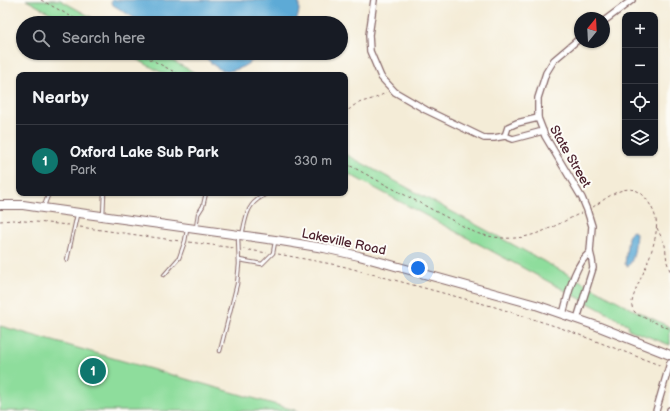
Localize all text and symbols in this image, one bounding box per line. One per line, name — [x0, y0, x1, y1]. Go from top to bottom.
north arrow — [574, 12, 610, 48]
map controls — [622, 12, 658, 156]
button: + — [622, 12, 658, 48]
search box — [16, 16, 348, 60]
icon: search — [30, 27, 52, 49]
text: Search here — [62, 29, 145, 48]
button: − — [622, 48, 658, 84]
button: locate — [622, 84, 658, 120]
text: Nearby — [32, 88, 89, 108]
button: layers — [622, 120, 658, 156]
street label: State Street — [546, 123, 594, 190]
text: Oxford Lake Sub Park — [70, 143, 219, 162]
text: 1 — [42, 153, 48, 169]
text: 330 m — [294, 153, 332, 169]
text: Park — [70, 162, 96, 178]
street label: Lakeville Road — [300, 225, 387, 259]
your location — [408, 258, 428, 278]
pin: 1 — [80, 356, 106, 386]

